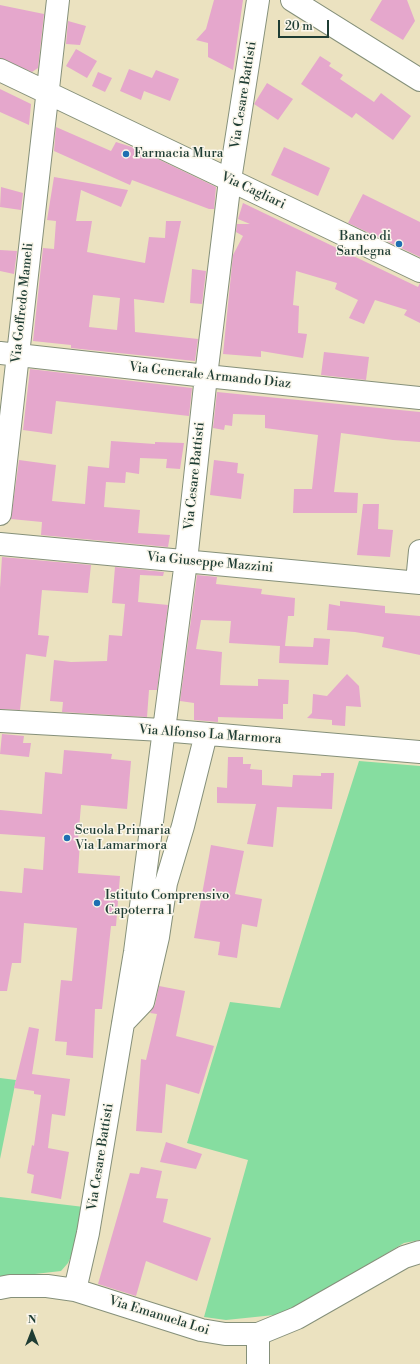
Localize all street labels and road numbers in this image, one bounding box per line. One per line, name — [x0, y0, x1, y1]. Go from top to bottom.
street label: Via Cesare Battisti — [228, 40, 260, 150]
street label: Via Cagliari — [218, 169, 288, 213]
street label: Via Goffredo Mameli — [9, 242, 37, 364]
street label: Via Generale Armando Diaz — [128, 360, 292, 392]
street label: Via Cesare Battisti — [182, 421, 208, 531]
street label: Via Giuseppe Mazzini — [146, 550, 274, 576]
street label: Via Alfonso La Marmora — [138, 722, 282, 748]
street label: Via Cesare Battisti — [85, 1102, 117, 1212]
street label: Via Emanuela Loi — [107, 1293, 211, 1339]

